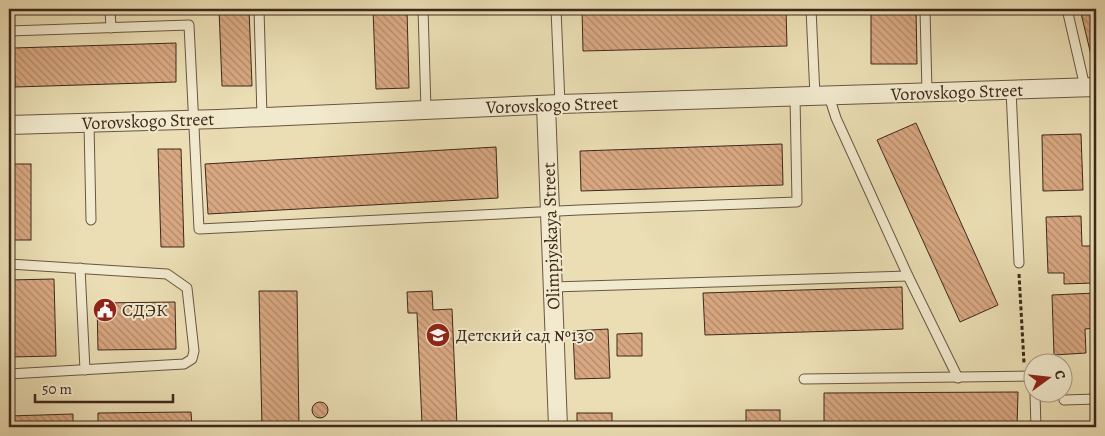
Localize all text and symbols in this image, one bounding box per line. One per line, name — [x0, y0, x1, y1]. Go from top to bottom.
street label: Vorovskogo Street — [889, 78, 1024, 106]
street label: Vorovskogo Street — [484, 91, 619, 119]
street label: Vorovskogo Street — [80, 107, 215, 135]
street label: Olimpiyskaya Street — [536, 162, 566, 310]
public building icon: СДЭК — [92, 297, 118, 323]
place label: СДЭК — [122, 298, 168, 322]
school or university icon: Детский сад №130 — [425, 322, 451, 348]
place label: Детский сад №130 — [456, 323, 594, 347]
north arrow — [1022, 354, 1072, 404]
text: С — [1050, 368, 1070, 382]
scale bar — [35, 371, 172, 403]
text: 50 m — [42, 379, 72, 399]

